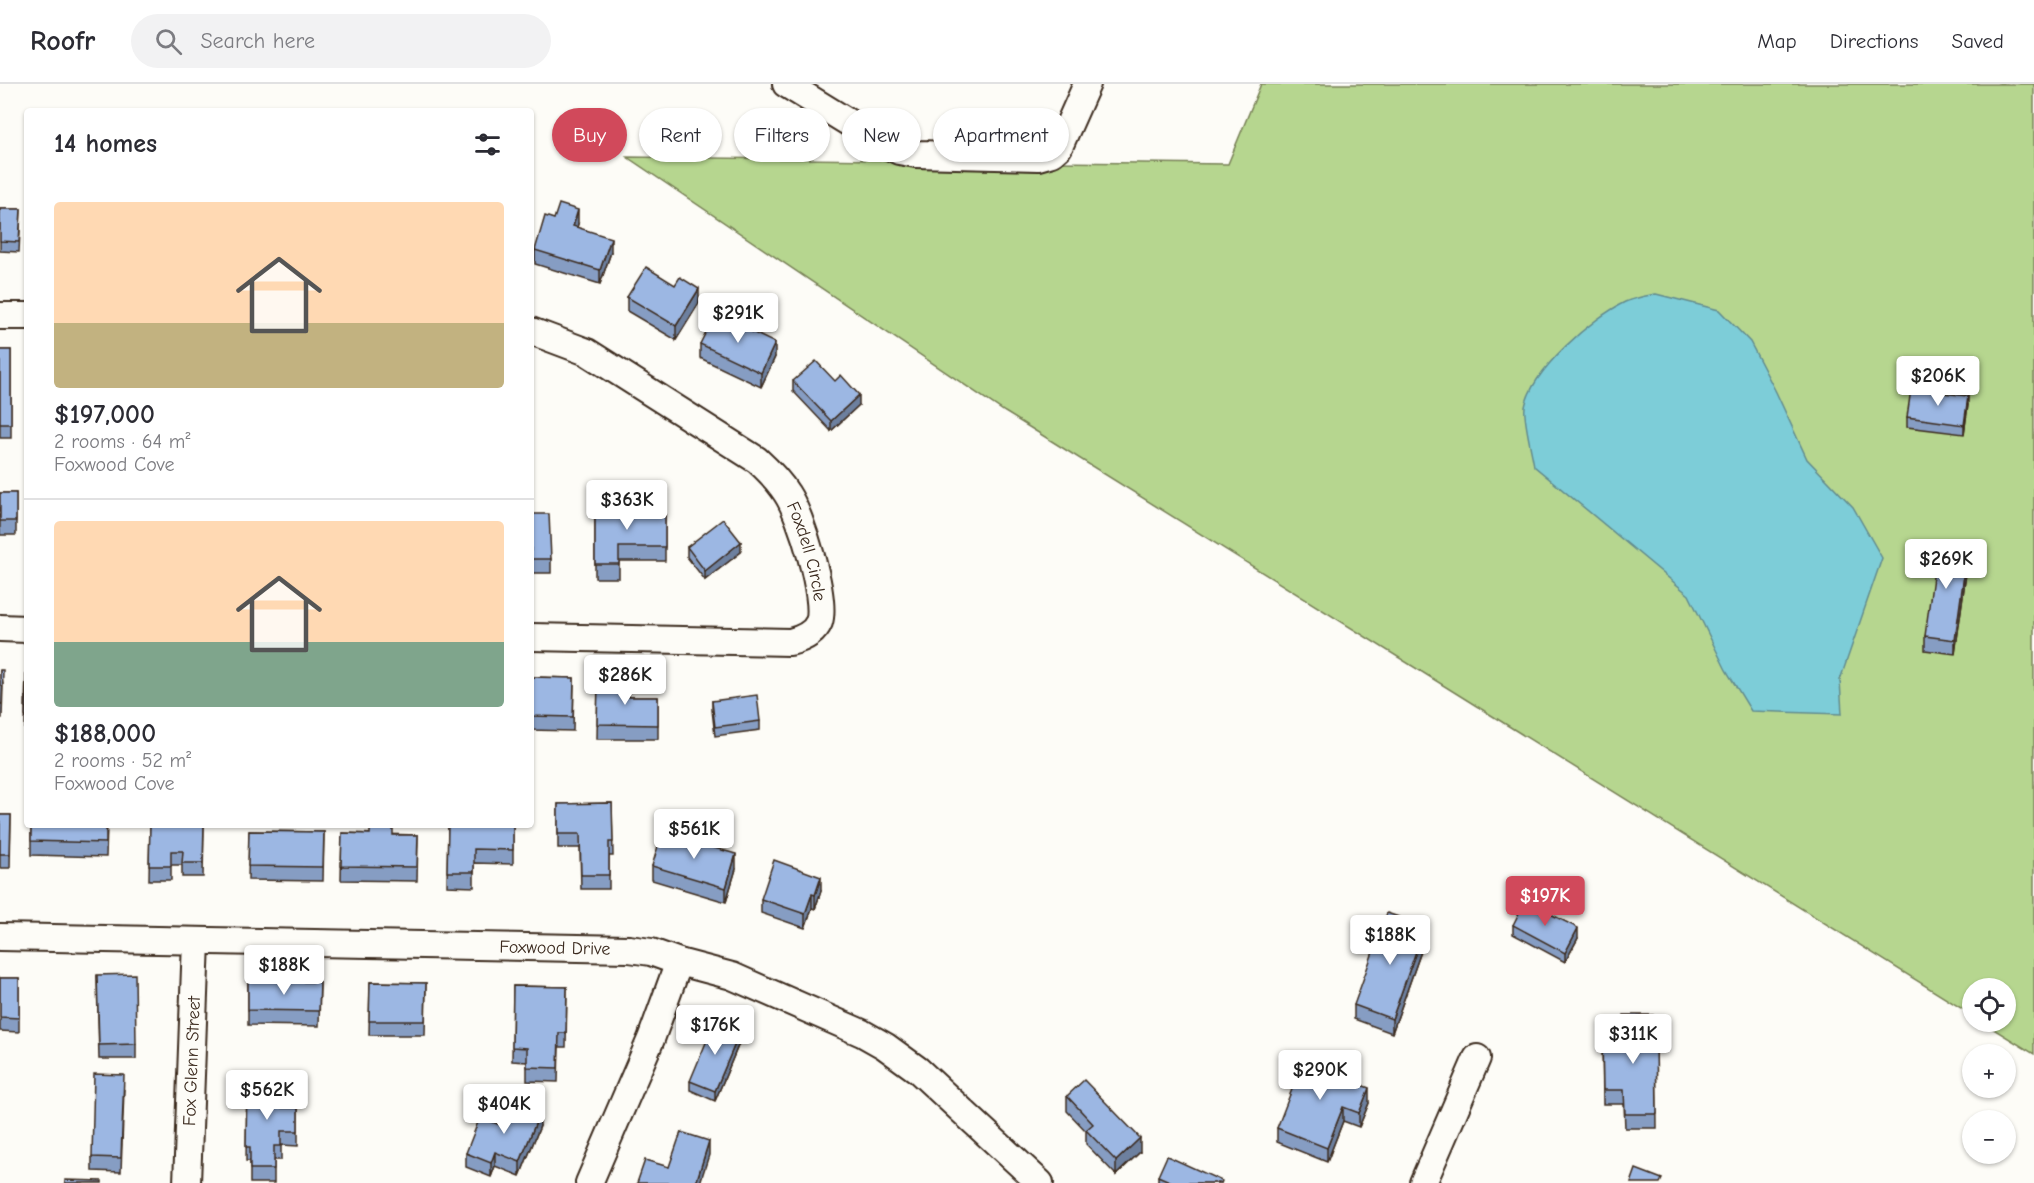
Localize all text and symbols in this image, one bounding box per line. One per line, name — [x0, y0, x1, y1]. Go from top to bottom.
search box — [131, 14, 551, 68]
text: Roofr — [30, 25, 95, 57]
icon: search — [152, 25, 185, 58]
text: Search here — [200, 28, 315, 54]
text: Map — [1757, 29, 1797, 53]
text: Directions — [1830, 29, 1919, 53]
text: Saved — [1952, 29, 2004, 53]
chip: Buy — [552, 108, 627, 162]
chip: Rent — [639, 108, 722, 162]
chip: Filters — [734, 108, 830, 162]
chip: New — [842, 108, 921, 162]
chip: Apartment — [933, 108, 1069, 162]
icon: filters — [471, 128, 504, 161]
text: 14 homes — [54, 129, 157, 159]
icon: home — [225, 241, 333, 349]
pin: $291K — [696, 293, 780, 344]
text: $291K — [712, 301, 764, 324]
pin: $206K — [1896, 356, 1980, 407]
text: $206K — [1910, 364, 1966, 387]
text: $197,000 — [54, 400, 155, 430]
text: 2 rooms · 64 m² — [54, 430, 190, 453]
text: Foxwood Cove — [54, 453, 175, 476]
pin: $363K — [585, 480, 669, 531]
text: $363K — [600, 488, 654, 511]
street label: Foxdell Circle — [782, 499, 830, 602]
pin: $269K — [1904, 539, 1988, 590]
text: $269K — [1919, 547, 1973, 570]
icon: home — [225, 560, 333, 668]
pin: $286K — [583, 655, 667, 706]
text: $286K — [598, 663, 652, 686]
text: $188,000 — [54, 719, 156, 749]
text: 2 rooms · 52 m² — [54, 749, 191, 772]
text: Foxwood Cove — [54, 772, 175, 795]
pin: $561K — [652, 809, 736, 860]
text: $561K — [668, 817, 720, 840]
pin: $197K — [1503, 876, 1587, 927]
text: $197K — [1520, 884, 1570, 907]
pin: $188K — [1348, 915, 1432, 966]
text: $188K — [1364, 923, 1416, 946]
street label: Foxwood Drive — [499, 937, 610, 960]
pin: $188K — [242, 945, 326, 996]
text: $188K — [258, 953, 310, 976]
map controls — [1962, 978, 2016, 1164]
button: locate — [1962, 978, 2016, 1032]
street label: Fox Glenn Street — [179, 995, 205, 1126]
pin: $176K — [673, 1005, 757, 1056]
text: $176K — [690, 1013, 740, 1036]
pin: $311K — [1591, 1014, 1675, 1065]
text: $311K — [1609, 1022, 1657, 1045]
button: + — [1962, 1044, 2016, 1098]
pin: $290K — [1278, 1050, 1362, 1101]
text: $290K — [1292, 1058, 1348, 1081]
pin: $562K — [225, 1070, 309, 1121]
text: $562K — [240, 1078, 294, 1101]
pin: $404K — [462, 1084, 546, 1135]
text: $404K — [477, 1092, 531, 1115]
button: − — [1962, 1110, 2016, 1164]

